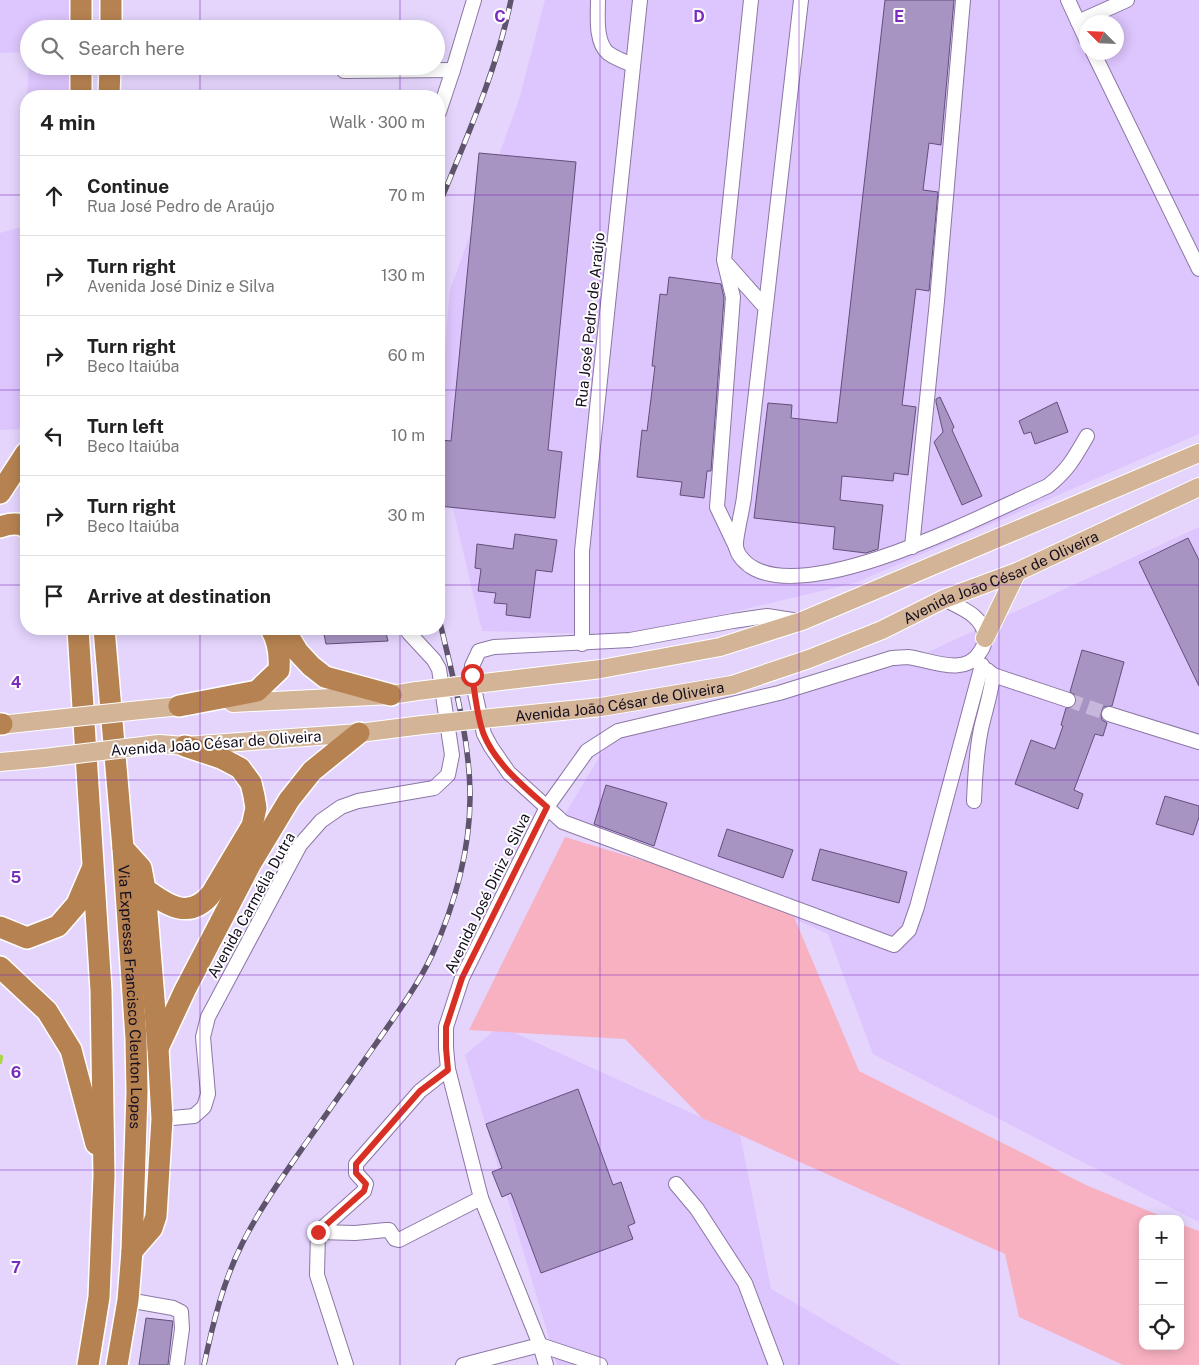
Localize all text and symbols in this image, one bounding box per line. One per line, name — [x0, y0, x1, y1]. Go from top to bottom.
text: C — [494, 7, 506, 26]
text: D — [693, 7, 705, 26]
text: E — [894, 7, 904, 26]
north arrow — [1079, 15, 1124, 60]
search box — [20, 20, 445, 75]
icon: search — [38, 34, 66, 62]
text: Search here — [78, 37, 185, 59]
text: 4 min — [40, 110, 95, 135]
text: Walk · 300 m — [329, 113, 425, 132]
text: Continue — [87, 175, 169, 197]
icon: ahead — [40, 182, 68, 210]
text: 70 m — [388, 186, 425, 205]
text: Rua José Pedro de Araújo — [87, 197, 274, 216]
street label: Rua José Pedro de Araújo — [572, 232, 608, 408]
text: Turn right — [87, 255, 176, 277]
icon: right — [40, 262, 68, 290]
text: 130 m — [381, 266, 425, 285]
text: Avenida José Diniz e Silva — [87, 277, 275, 296]
text: Turn right — [87, 335, 176, 357]
icon: right — [40, 342, 68, 370]
text: 60 m — [388, 346, 425, 365]
text: Beco Itaiúba — [87, 357, 179, 376]
text: Turn left — [87, 415, 164, 437]
icon: left — [40, 422, 68, 450]
text: 10 m — [391, 426, 425, 445]
text: Beco Itaiúba — [87, 437, 179, 456]
text: Turn right — [87, 495, 176, 517]
icon: right — [40, 502, 68, 530]
text: 30 m — [388, 506, 425, 525]
text: Beco Itaiúba — [87, 517, 179, 536]
street label: Avenida João César de Oliveira — [900, 527, 1101, 627]
icon: arrive — [40, 582, 68, 610]
text: Arrive at destination — [87, 585, 271, 607]
route start — [461, 664, 484, 687]
text: 4 — [11, 673, 22, 692]
street label: Avenida João César de Oliveira — [514, 678, 725, 724]
street label: Avenida João César de Oliveira — [110, 727, 322, 759]
street label: Avenida José Diniz e Silva — [441, 810, 533, 976]
street label: Avenida Carmélia Dutra — [204, 829, 298, 981]
street label: Via Expressa Francisco Cleuton Lopes — [116, 864, 146, 1129]
text: 5 — [11, 868, 22, 887]
text: 6 — [11, 1063, 21, 1082]
map controls — [1139, 1215, 1184, 1350]
button: + — [1139, 1215, 1184, 1260]
route end — [307, 1221, 330, 1244]
text: 7 — [11, 1258, 21, 1277]
button: − — [1139, 1260, 1184, 1305]
button: locate — [1139, 1305, 1184, 1350]

